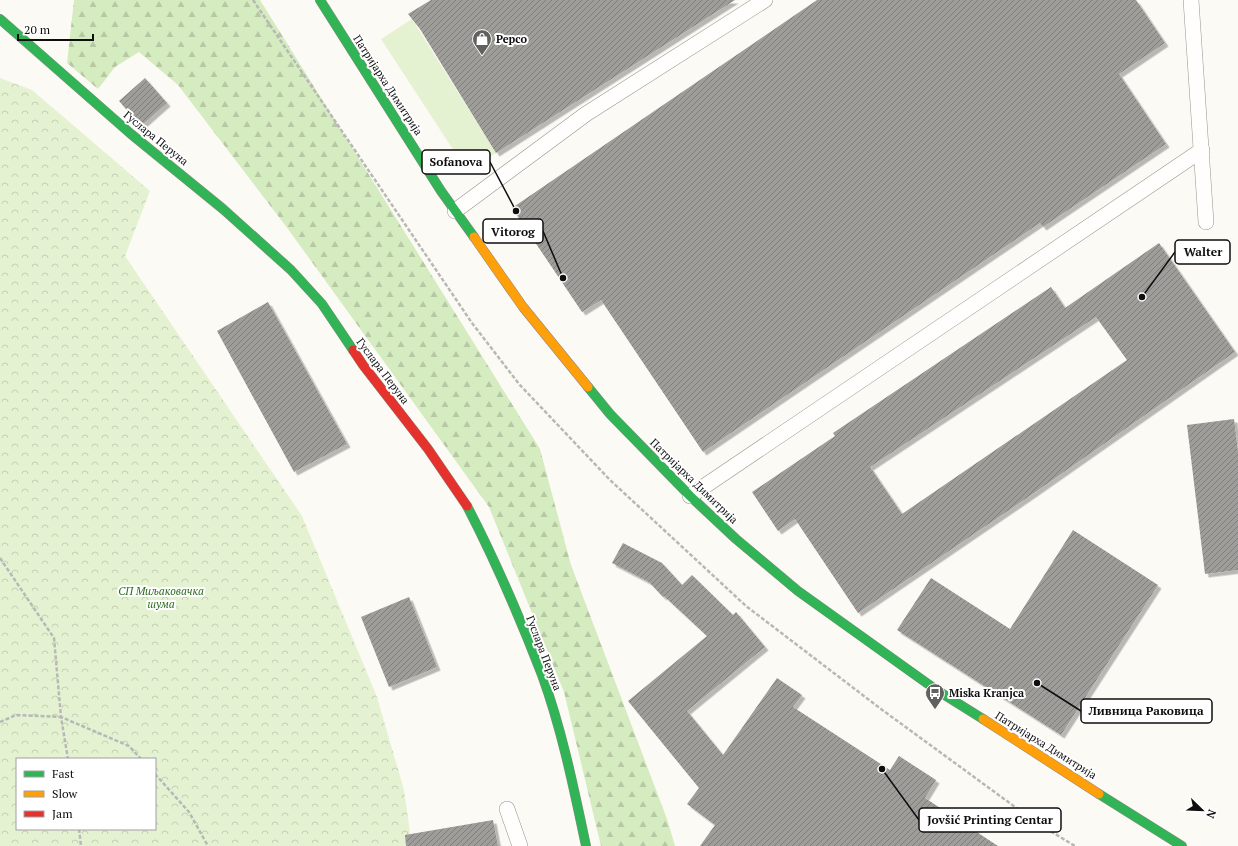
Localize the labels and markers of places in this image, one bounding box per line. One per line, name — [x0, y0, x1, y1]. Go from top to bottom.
shop icon: Pepco — [471, 28, 493, 56]
place label: Pepco — [496, 32, 527, 46]
callout: Sofanova — [422, 150, 490, 174]
callout: Vitorog — [483, 219, 543, 243]
callout: Walter — [1175, 240, 1230, 264]
bus stop icon: Miska Kranjca — [924, 682, 946, 710]
place label: Miska Kranjca — [949, 686, 1024, 700]
callout: Ливница Раковица — [1081, 699, 1212, 723]
callout: Jovšić Printing Centar — [919, 808, 1061, 832]

